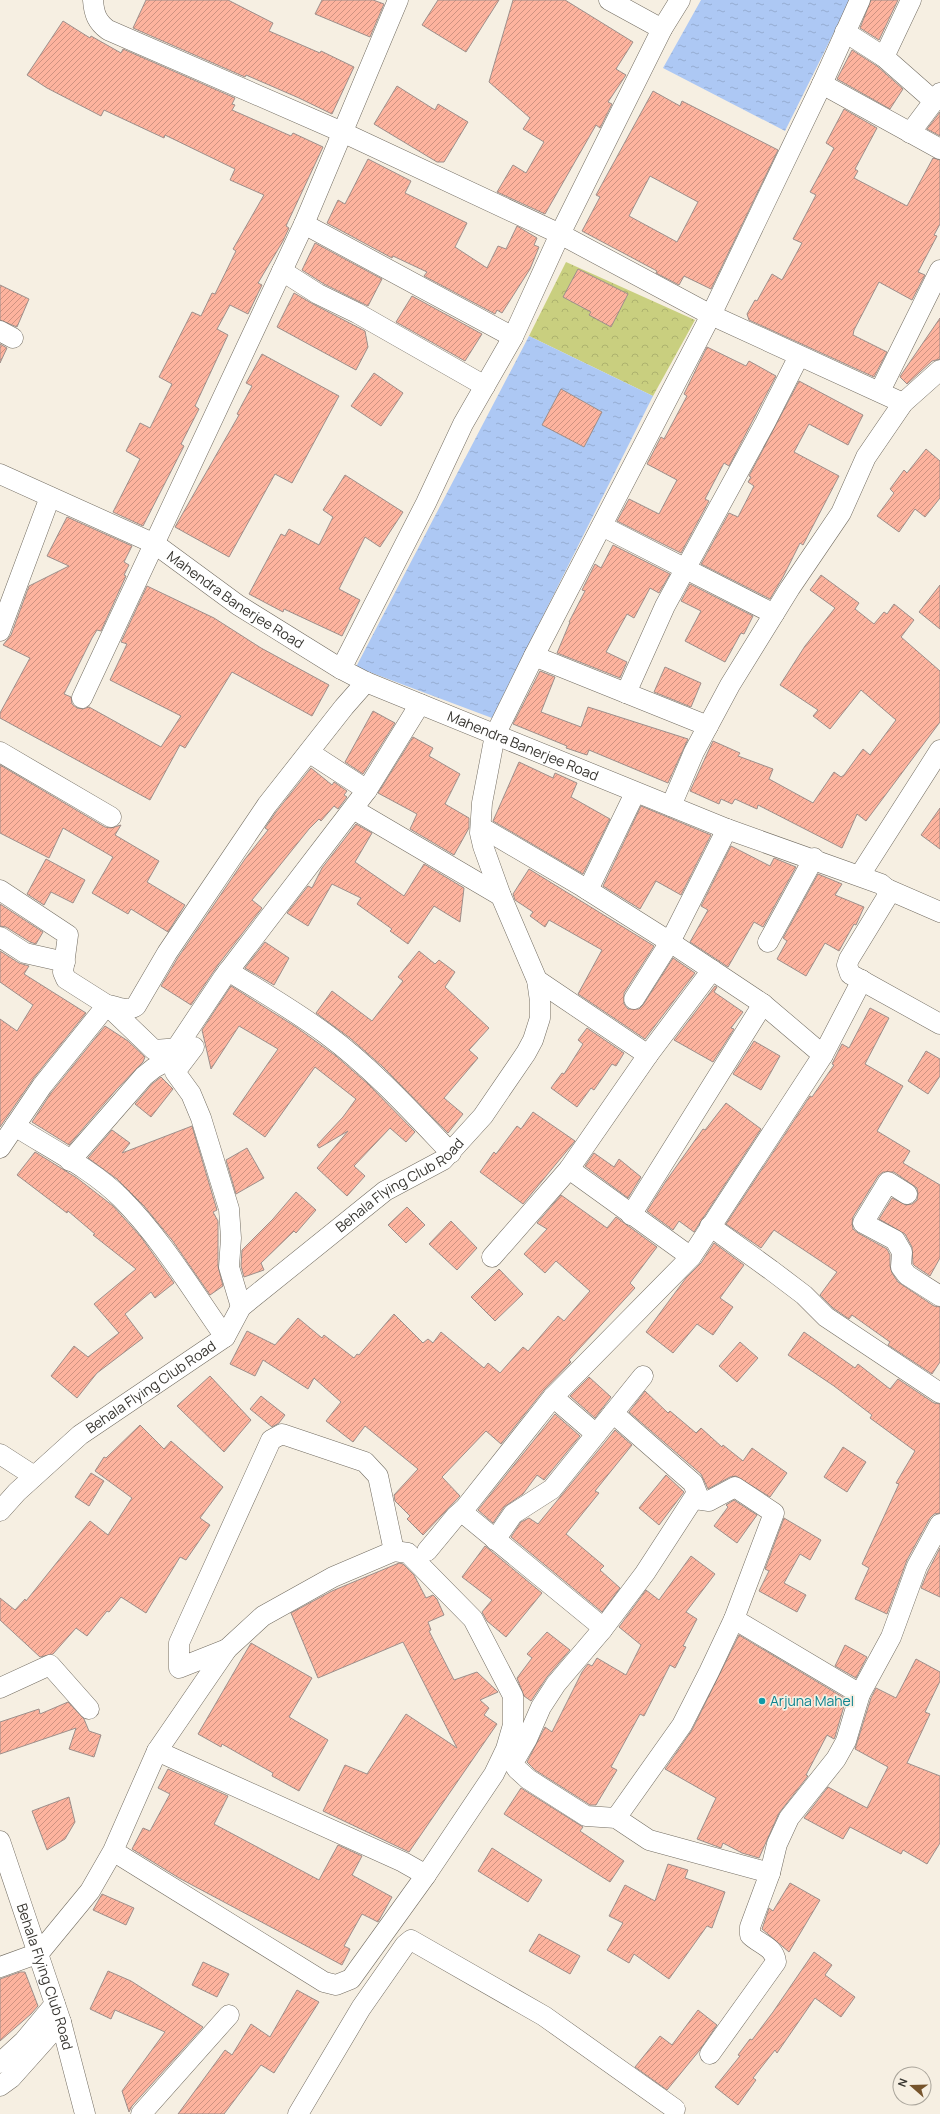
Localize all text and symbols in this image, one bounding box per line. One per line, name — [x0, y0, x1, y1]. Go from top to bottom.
street label: Mahendra Banerjee Road — [163, 546, 308, 653]
street label: Mahendra Banerjee Road — [445, 706, 602, 785]
street label: Behala Flying Club Road — [331, 1134, 467, 1236]
street label: Behala Flying Club Road — [82, 1336, 219, 1437]
place label: Arjuna Mahel — [770, 1691, 854, 1710]
marker: Arjuna Mahel — [757, 1696, 767, 1706]
street label: Behala Flying Club Road — [13, 1901, 78, 2052]
north arrow — [892, 2066, 932, 2106]
text: N — [894, 2076, 911, 2089]

